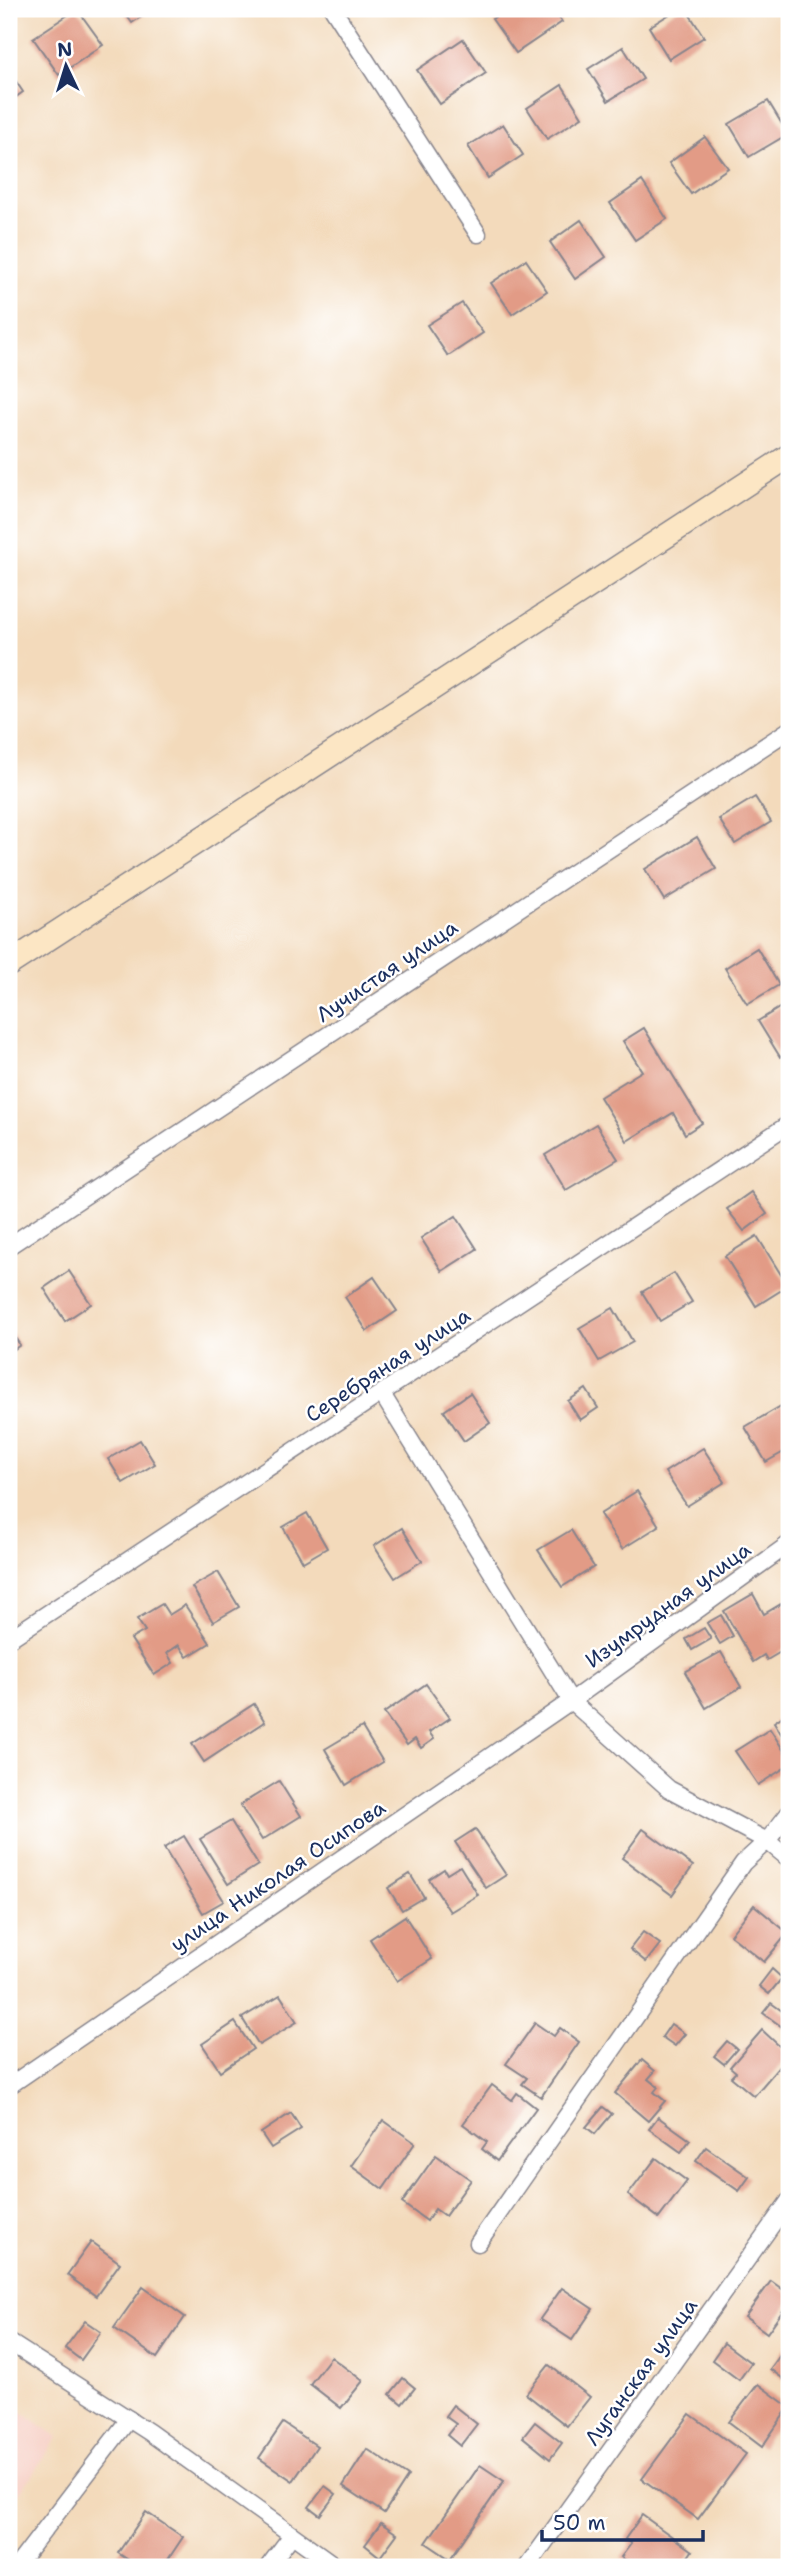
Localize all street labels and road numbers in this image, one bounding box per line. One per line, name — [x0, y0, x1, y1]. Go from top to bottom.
street label: Лучистая улица — [311, 913, 463, 1029]
street label: Серебряная улица — [300, 1301, 476, 1429]
street label: Изумрудная улица — [580, 1535, 756, 1675]
street label: улица Николая Осипова — [165, 1793, 391, 1959]
street label: Луганская улица — [578, 2293, 704, 2451]

